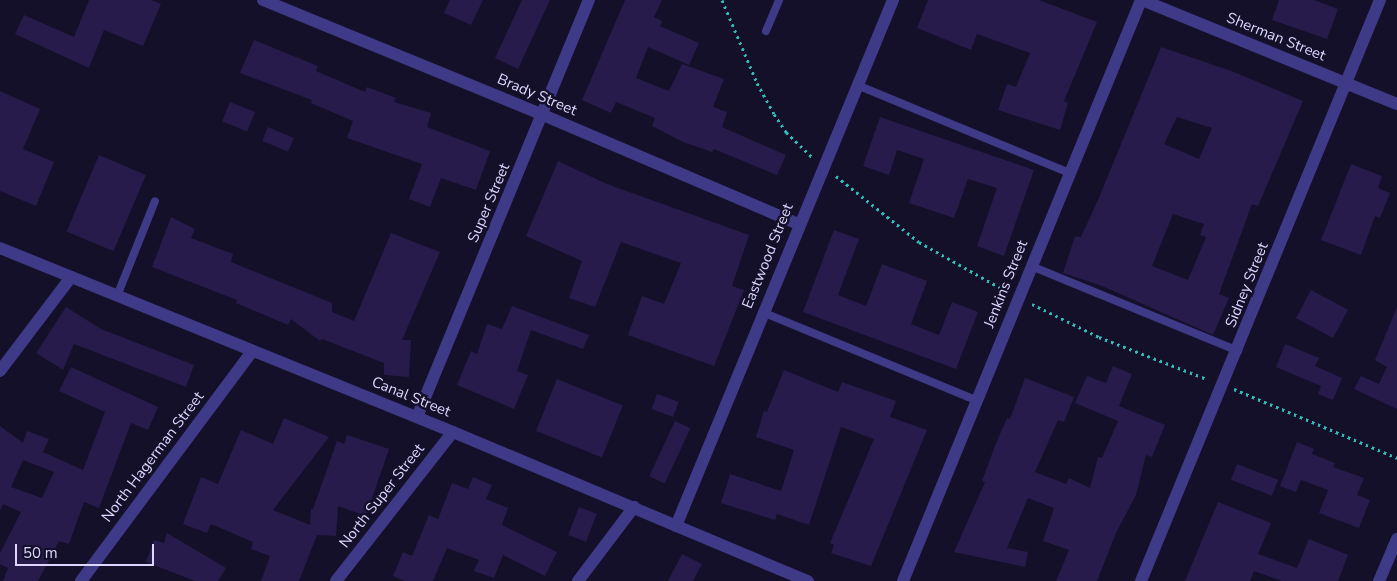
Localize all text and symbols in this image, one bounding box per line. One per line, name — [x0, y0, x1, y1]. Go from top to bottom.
street label: Sherman Street — [1224, 9, 1328, 65]
street label: Brady Street — [495, 70, 579, 120]
street label: Super Street — [464, 161, 514, 245]
street label: Eastwood Street — [739, 201, 797, 311]
street label: Jenkins Street — [980, 238, 1032, 330]
street label: Sidney Street — [1222, 240, 1272, 330]
street label: Canal Street — [369, 373, 453, 421]
street label: North Hagerman Street — [98, 388, 208, 526]
street label: North Super Street — [336, 440, 428, 552]
scale bar — [18, 534, 156, 566]
text: 50 m — [23, 543, 58, 563]

